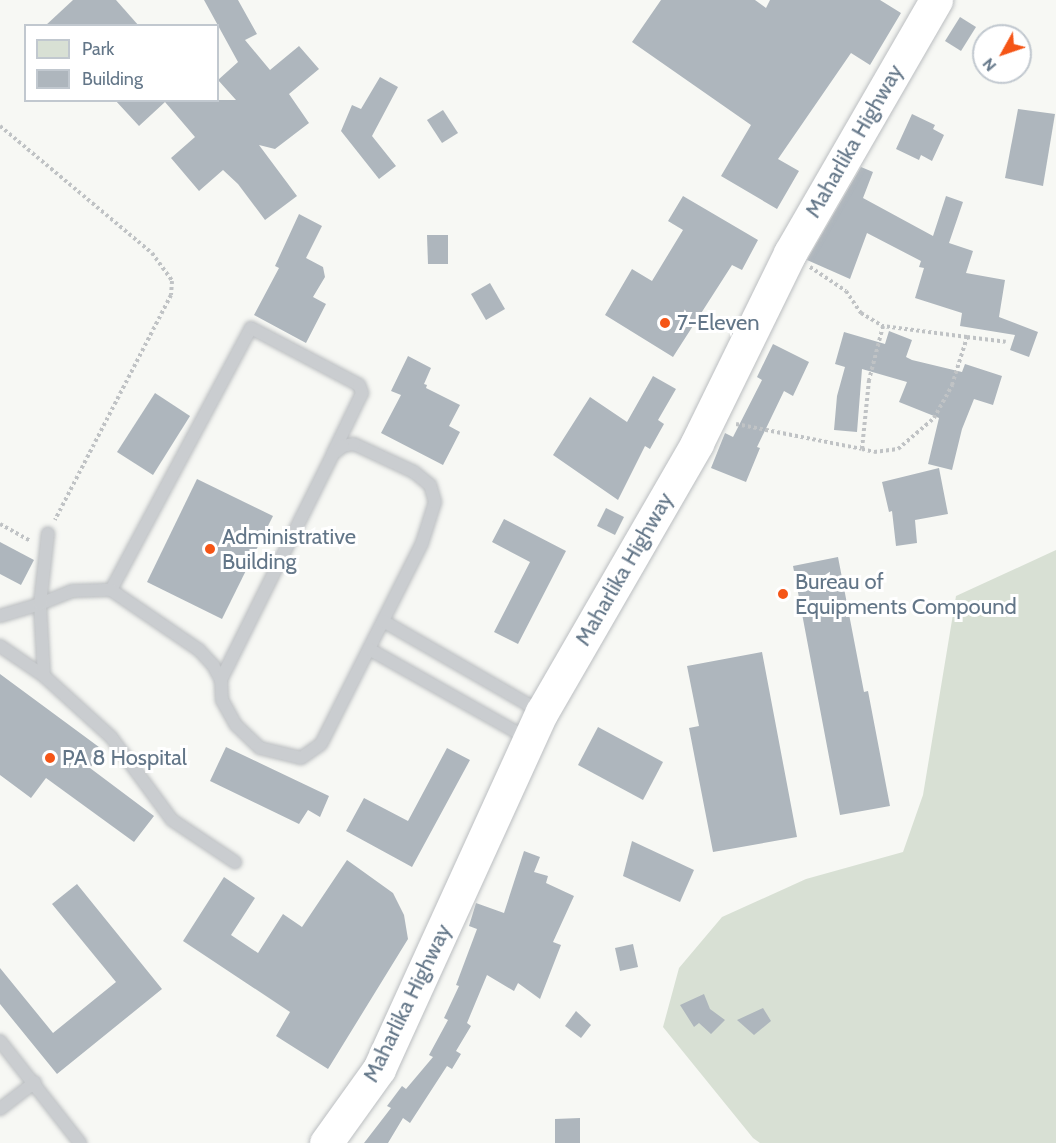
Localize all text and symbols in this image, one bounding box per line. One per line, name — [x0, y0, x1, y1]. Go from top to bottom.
legend — [24, 24, 219, 102]
north arrow — [972, 24, 1032, 84]
text: Park — [82, 38, 114, 60]
text: N — [978, 54, 1000, 75]
street label: Maharlika Highway — [799, 60, 909, 222]
text: Building — [82, 68, 143, 90]
place label: 7-Eleven — [677, 310, 760, 336]
marker: 7-Eleven — [658, 316, 672, 330]
street label: Maharlika Highway — [569, 488, 679, 650]
place label: Administrative Building — [222, 523, 356, 574]
marker: Administrative Building — [203, 542, 217, 556]
place label: Bureau of Equipments Compound — [795, 568, 1017, 620]
marker: Bureau of Equipments Compound — [776, 587, 790, 601]
place label: PA 8 Hospital — [62, 745, 187, 771]
marker: PA 8 Hospital — [43, 751, 57, 765]
street label: Maharlika Highway — [357, 920, 457, 1086]

